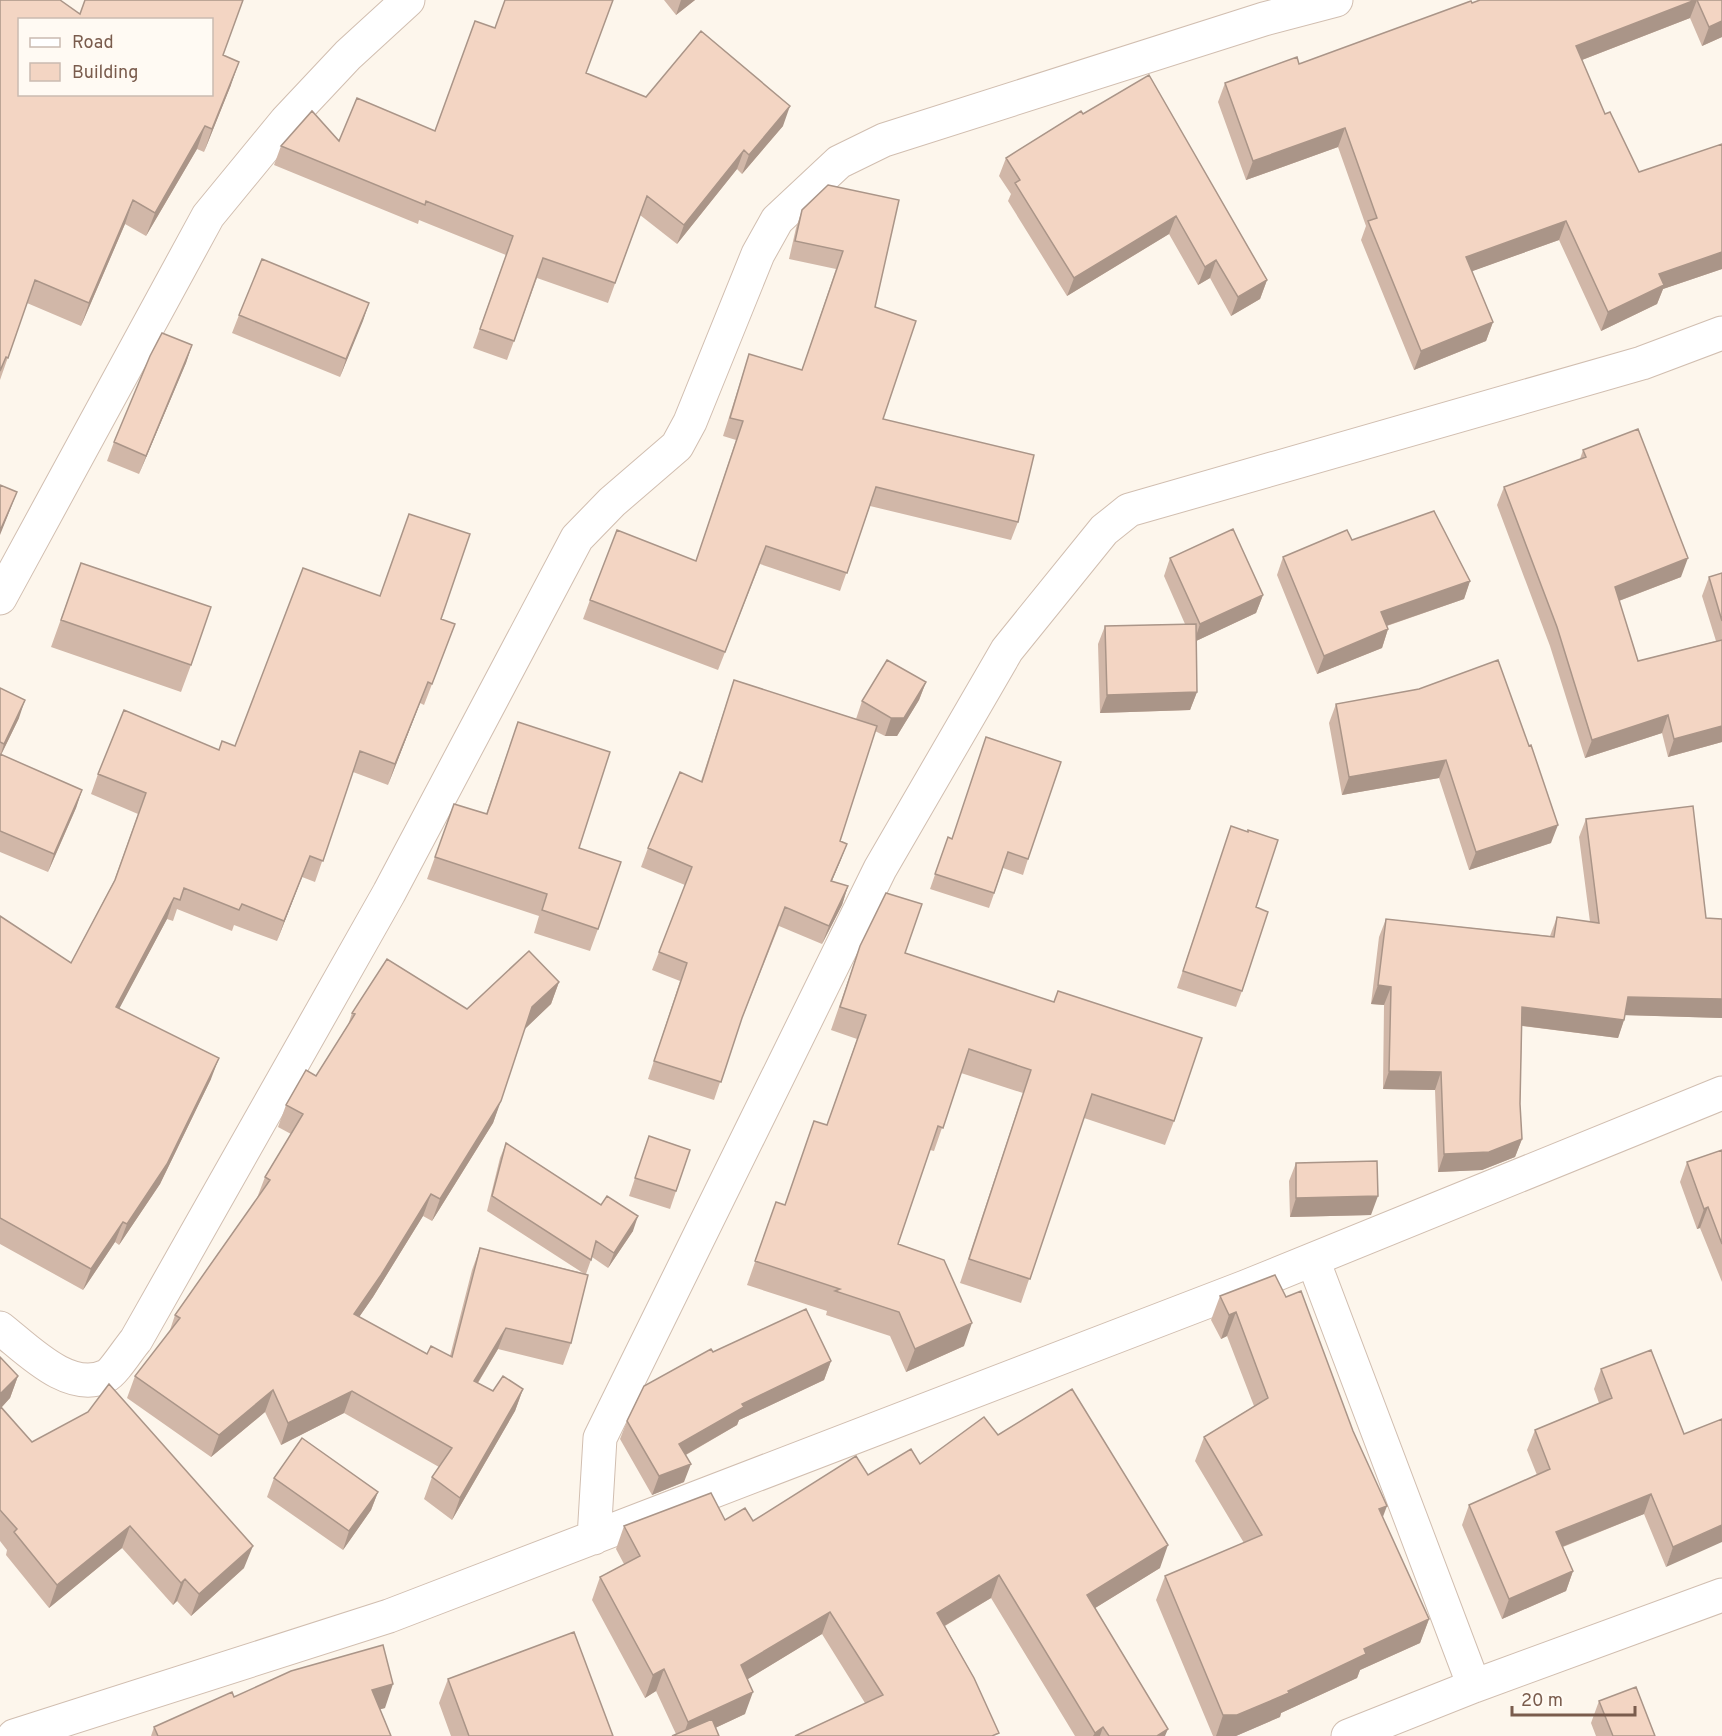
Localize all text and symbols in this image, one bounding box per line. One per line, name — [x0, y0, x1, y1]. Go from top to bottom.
legend — [18, 18, 213, 96]
text: Road — [72, 32, 114, 55]
text: Building — [72, 62, 138, 85]
scale bar — [1512, 1679, 1635, 1717]
text: 20 m — [1521, 1690, 1563, 1713]

